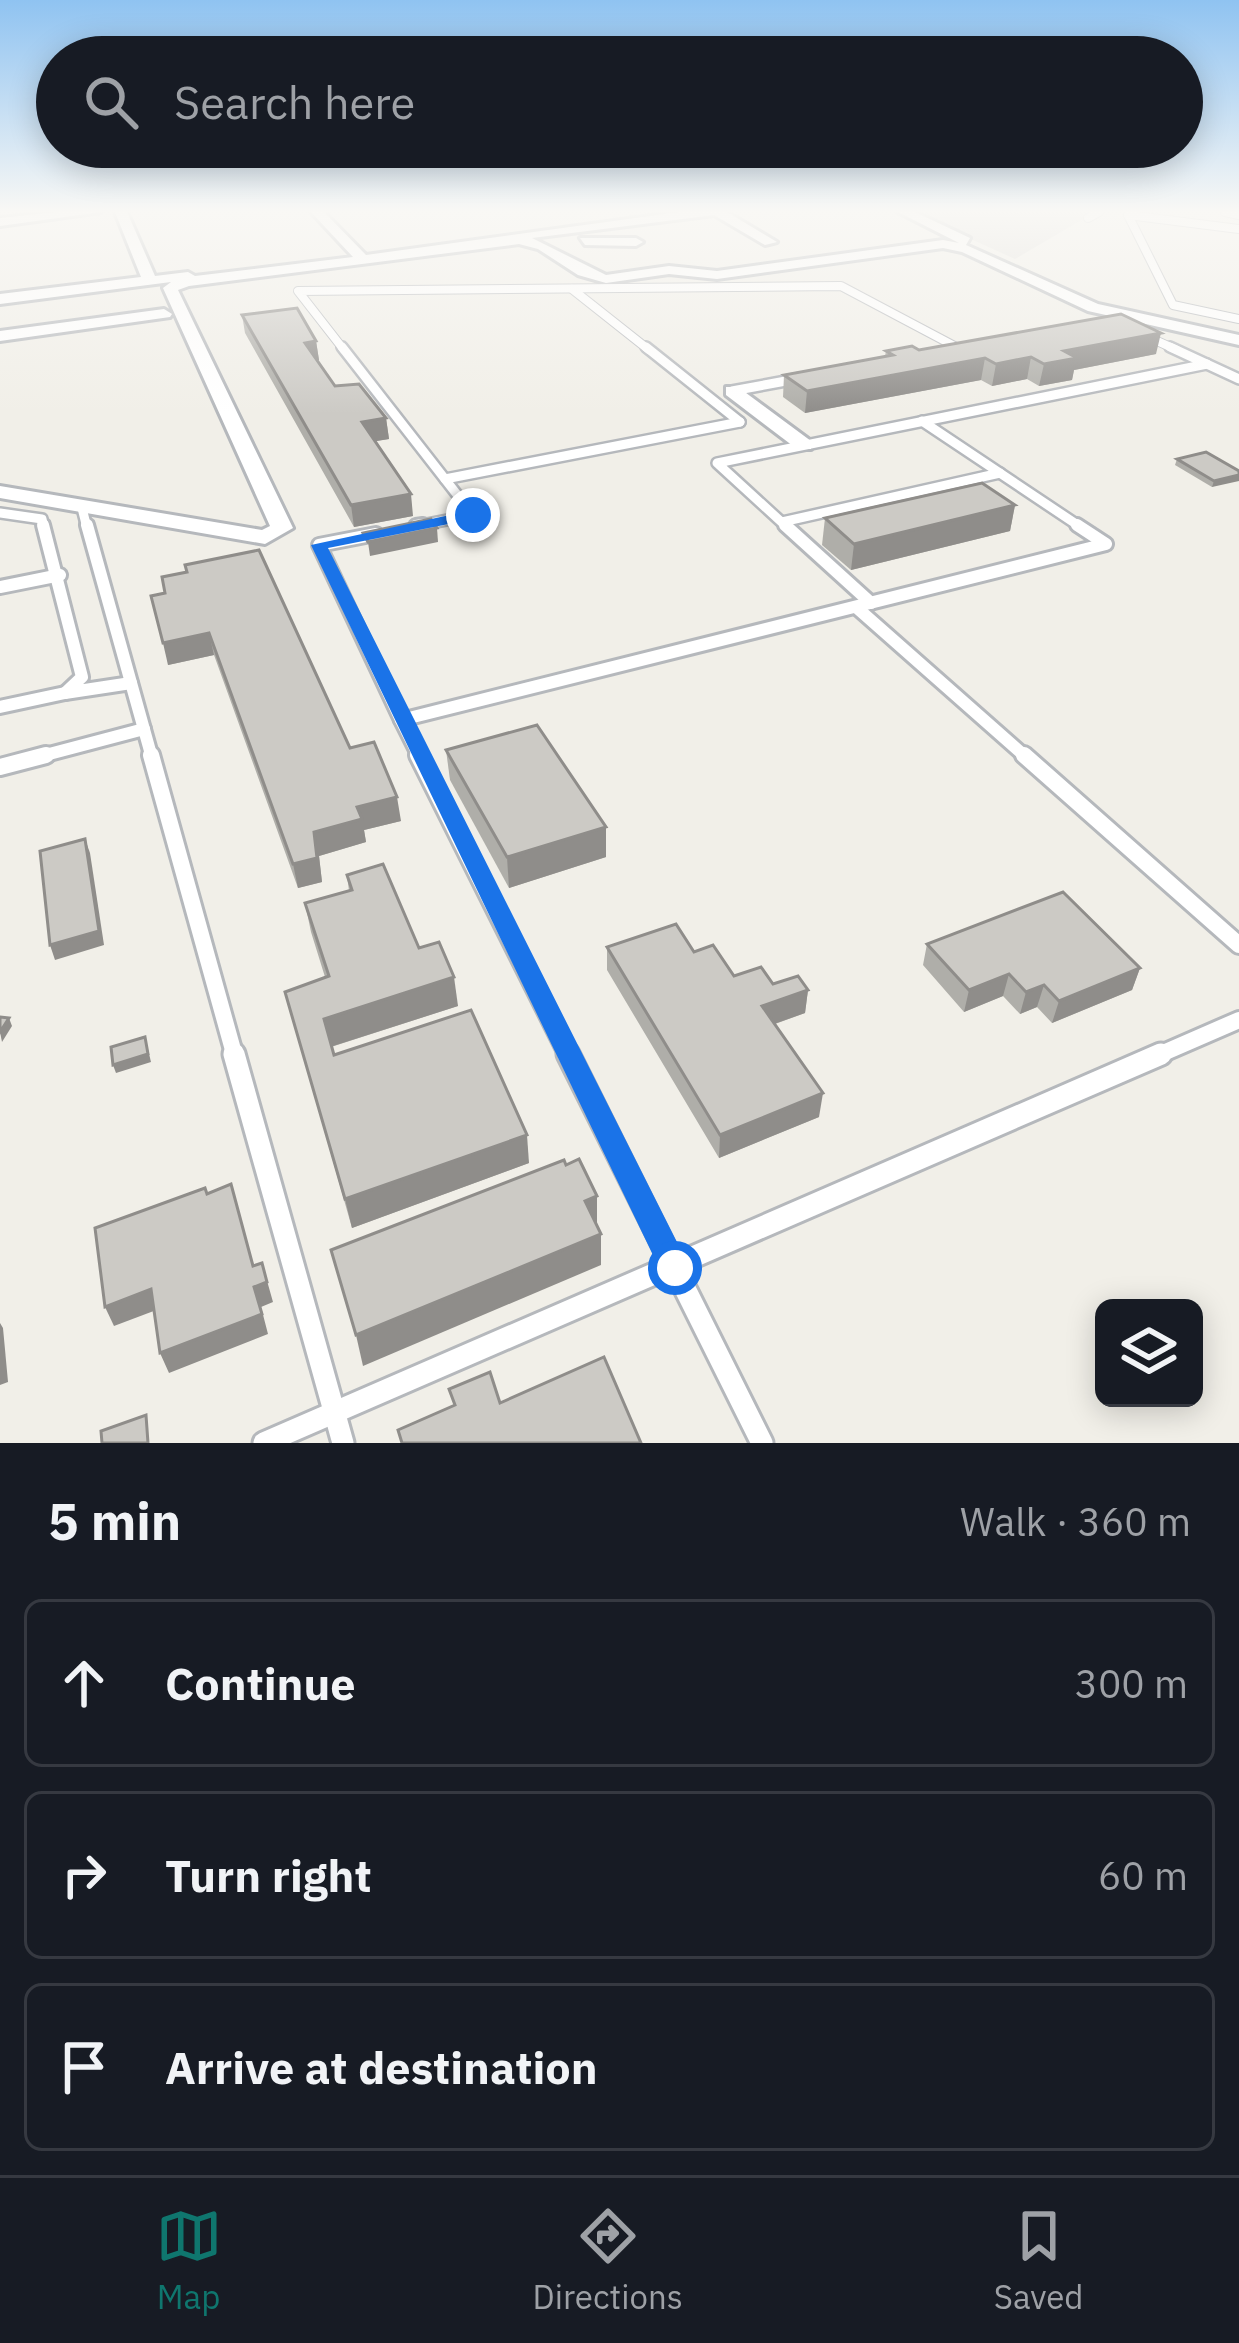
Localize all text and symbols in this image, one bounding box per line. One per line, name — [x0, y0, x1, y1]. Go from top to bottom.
search box — [36, 36, 1203, 168]
icon: search — [78, 69, 144, 135]
text: Search here — [174, 73, 415, 131]
route end — [446, 488, 500, 542]
route start — [648, 1241, 702, 1295]
map controls — [1095, 1299, 1203, 1407]
button: layers — [1095, 1299, 1203, 1407]
text: 5 min — [48, 1488, 181, 1554]
text: Walk · 360 m — [960, 1496, 1191, 1547]
icon: ahead — [51, 1650, 117, 1716]
text: Continue — [165, 1654, 356, 1712]
text: 300 m — [1075, 1658, 1188, 1709]
icon: right — [51, 1842, 117, 1908]
text: Turn right — [165, 1846, 372, 1904]
text: 60 m — [1098, 1850, 1188, 1901]
icon: arrive — [51, 2034, 117, 2100]
text: Arrive at destination — [165, 2038, 598, 2096]
tab: Map — [156, 2203, 222, 2318]
tab: Directions — [533, 2203, 683, 2318]
tab: Saved — [994, 2203, 1083, 2318]

